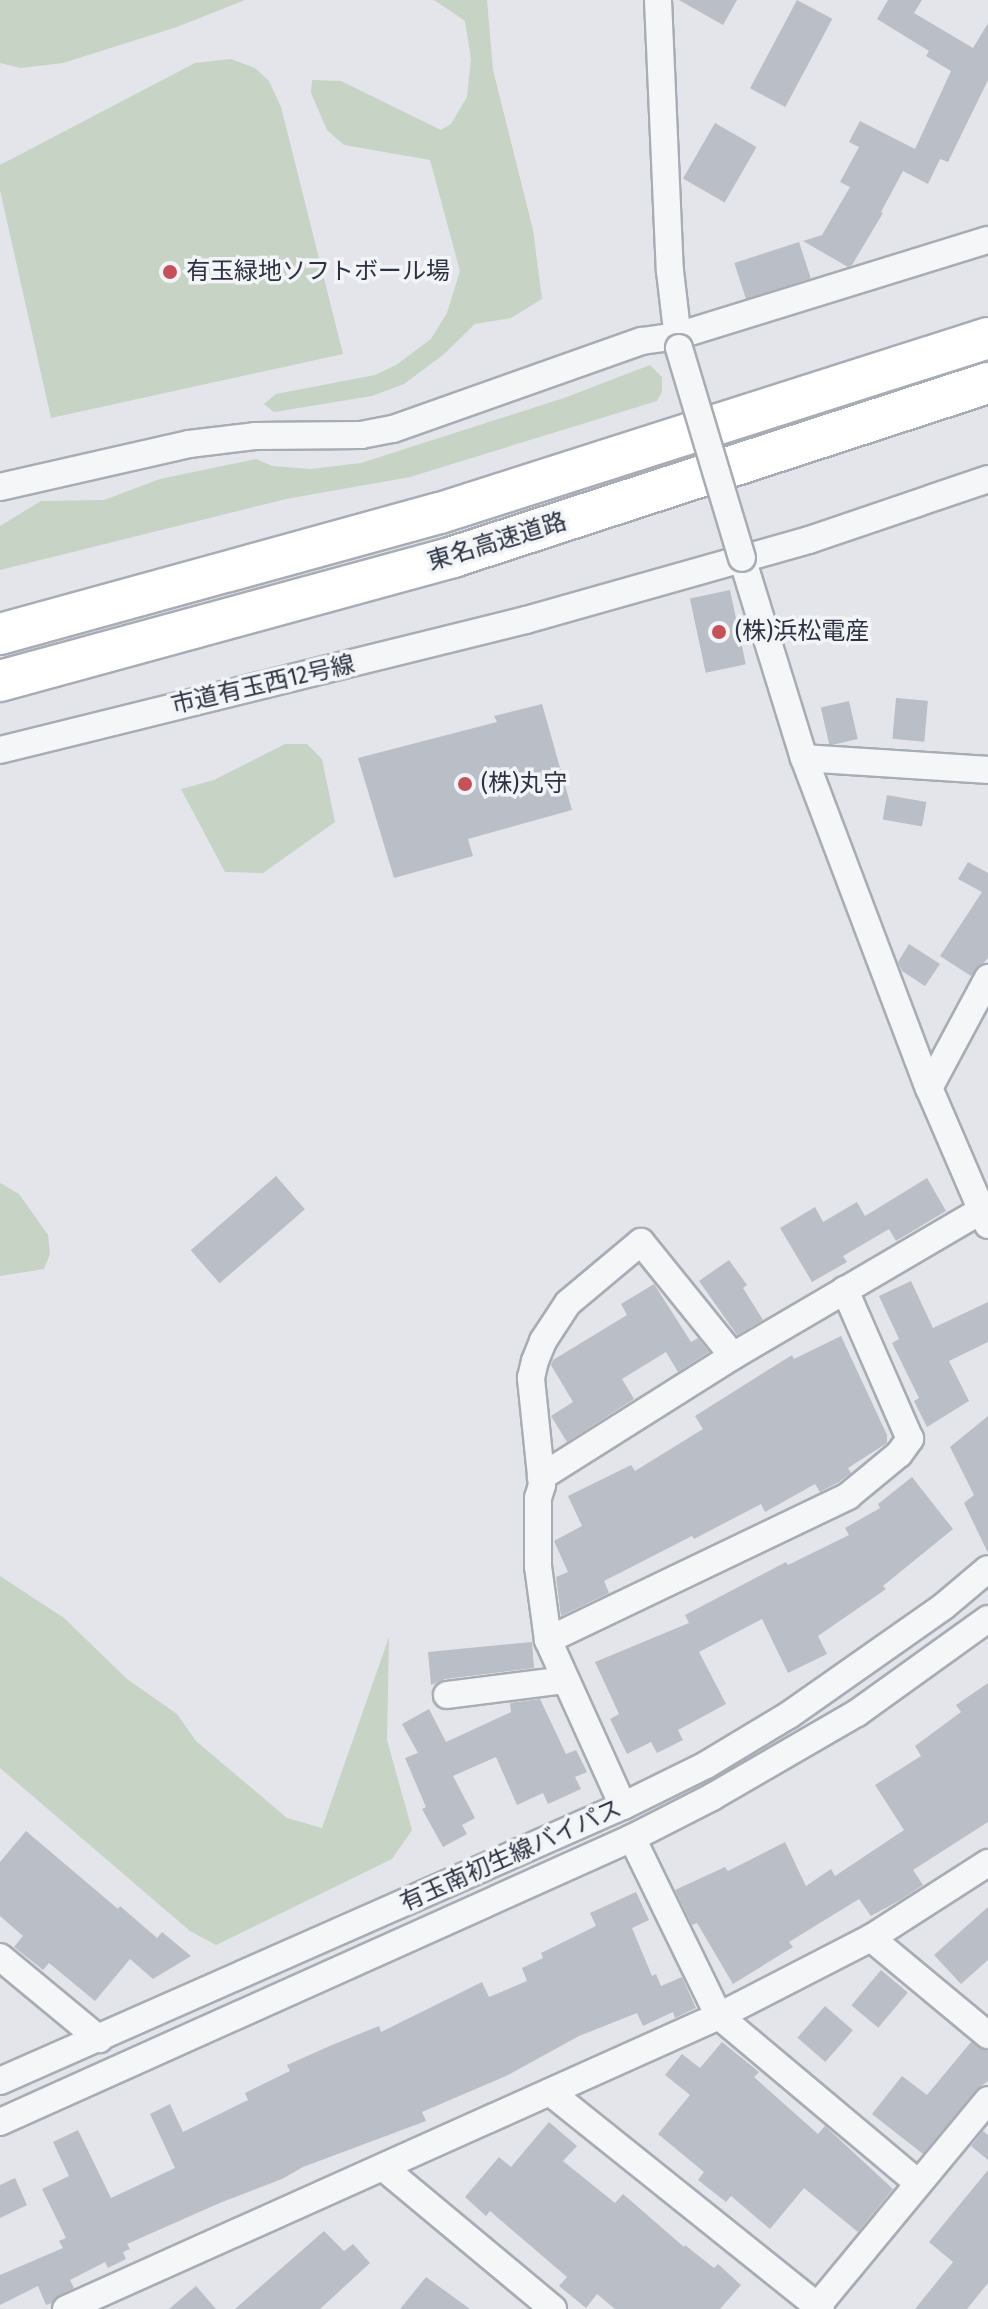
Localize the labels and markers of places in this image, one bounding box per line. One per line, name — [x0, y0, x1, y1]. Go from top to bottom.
place label: 有玉緑地ソフトボール場 — [186, 258, 450, 286]
marker: 有玉緑地ソフトボール場 — [161, 263, 179, 281]
place label: (株)浜松電産 — [735, 618, 869, 646]
marker: (株)浜松電産 — [710, 623, 728, 641]
place label: (株)丸守 — [481, 770, 567, 798]
marker: (株)丸守 — [456, 775, 474, 793]

